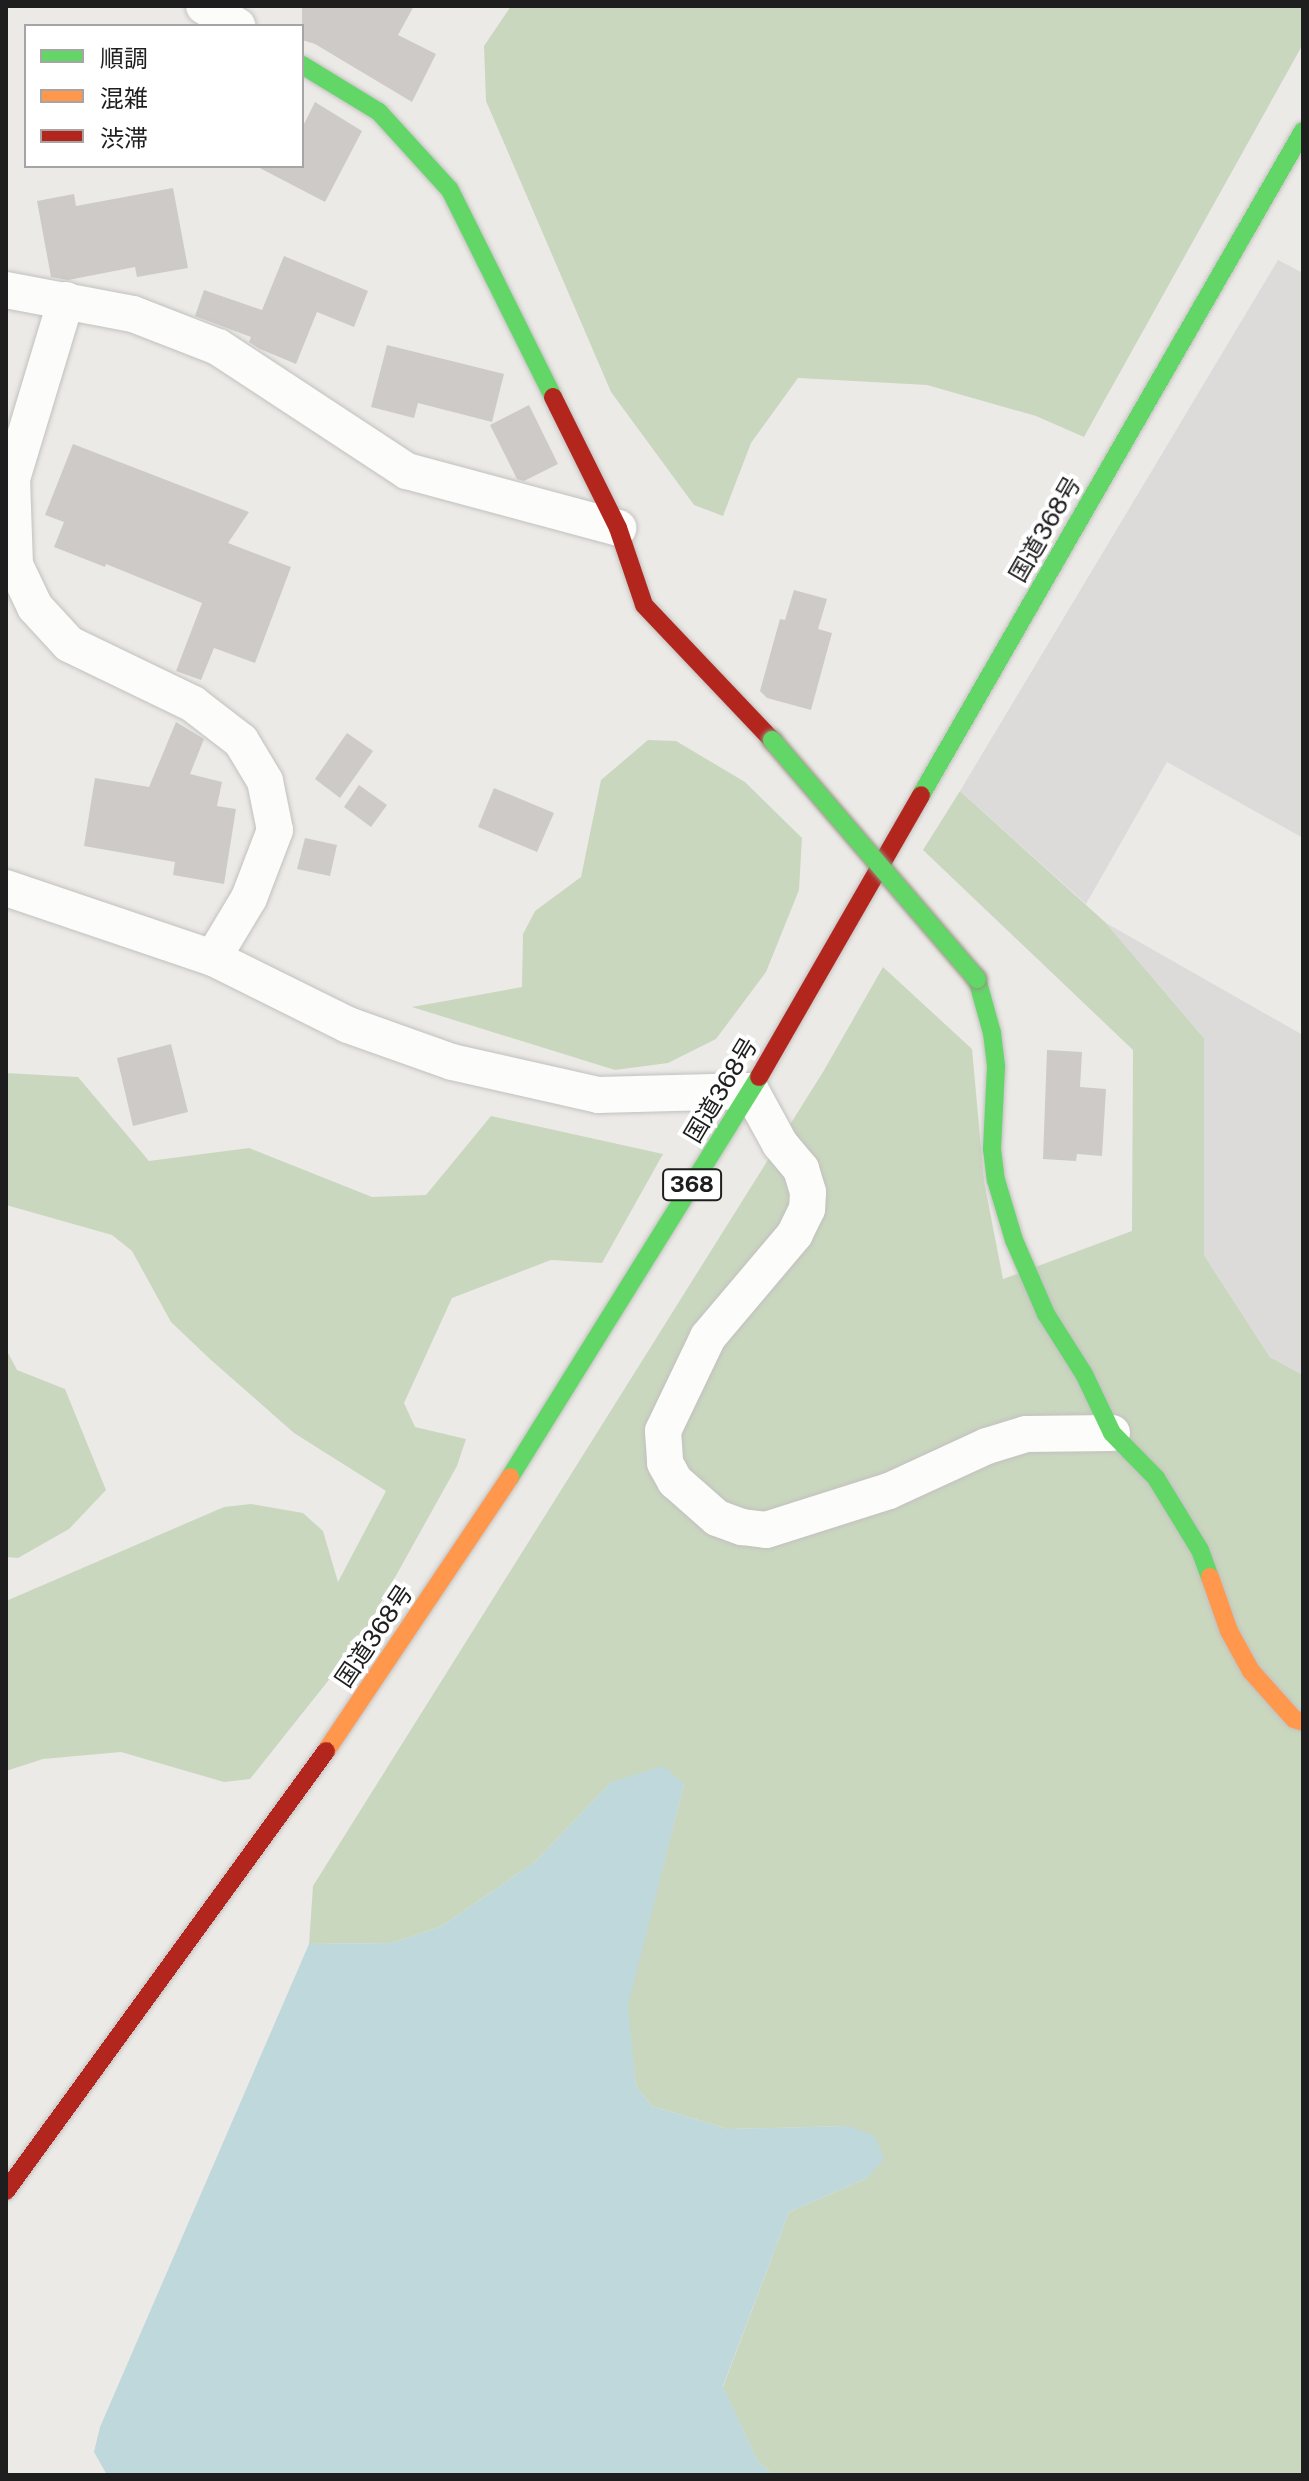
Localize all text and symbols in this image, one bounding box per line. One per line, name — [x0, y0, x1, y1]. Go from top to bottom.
legend — [24, 24, 304, 168]
text: 順調 — [100, 44, 148, 72]
text: 混雑 — [100, 84, 148, 112]
text: 渋滞 — [100, 124, 148, 152]
street label: 国道368号 — [1003, 471, 1087, 587]
street label: 国道368号 — [678, 1032, 764, 1148]
road number: 368 — [662, 1167, 722, 1203]
street label: 国道368号 — [329, 1579, 419, 1693]

